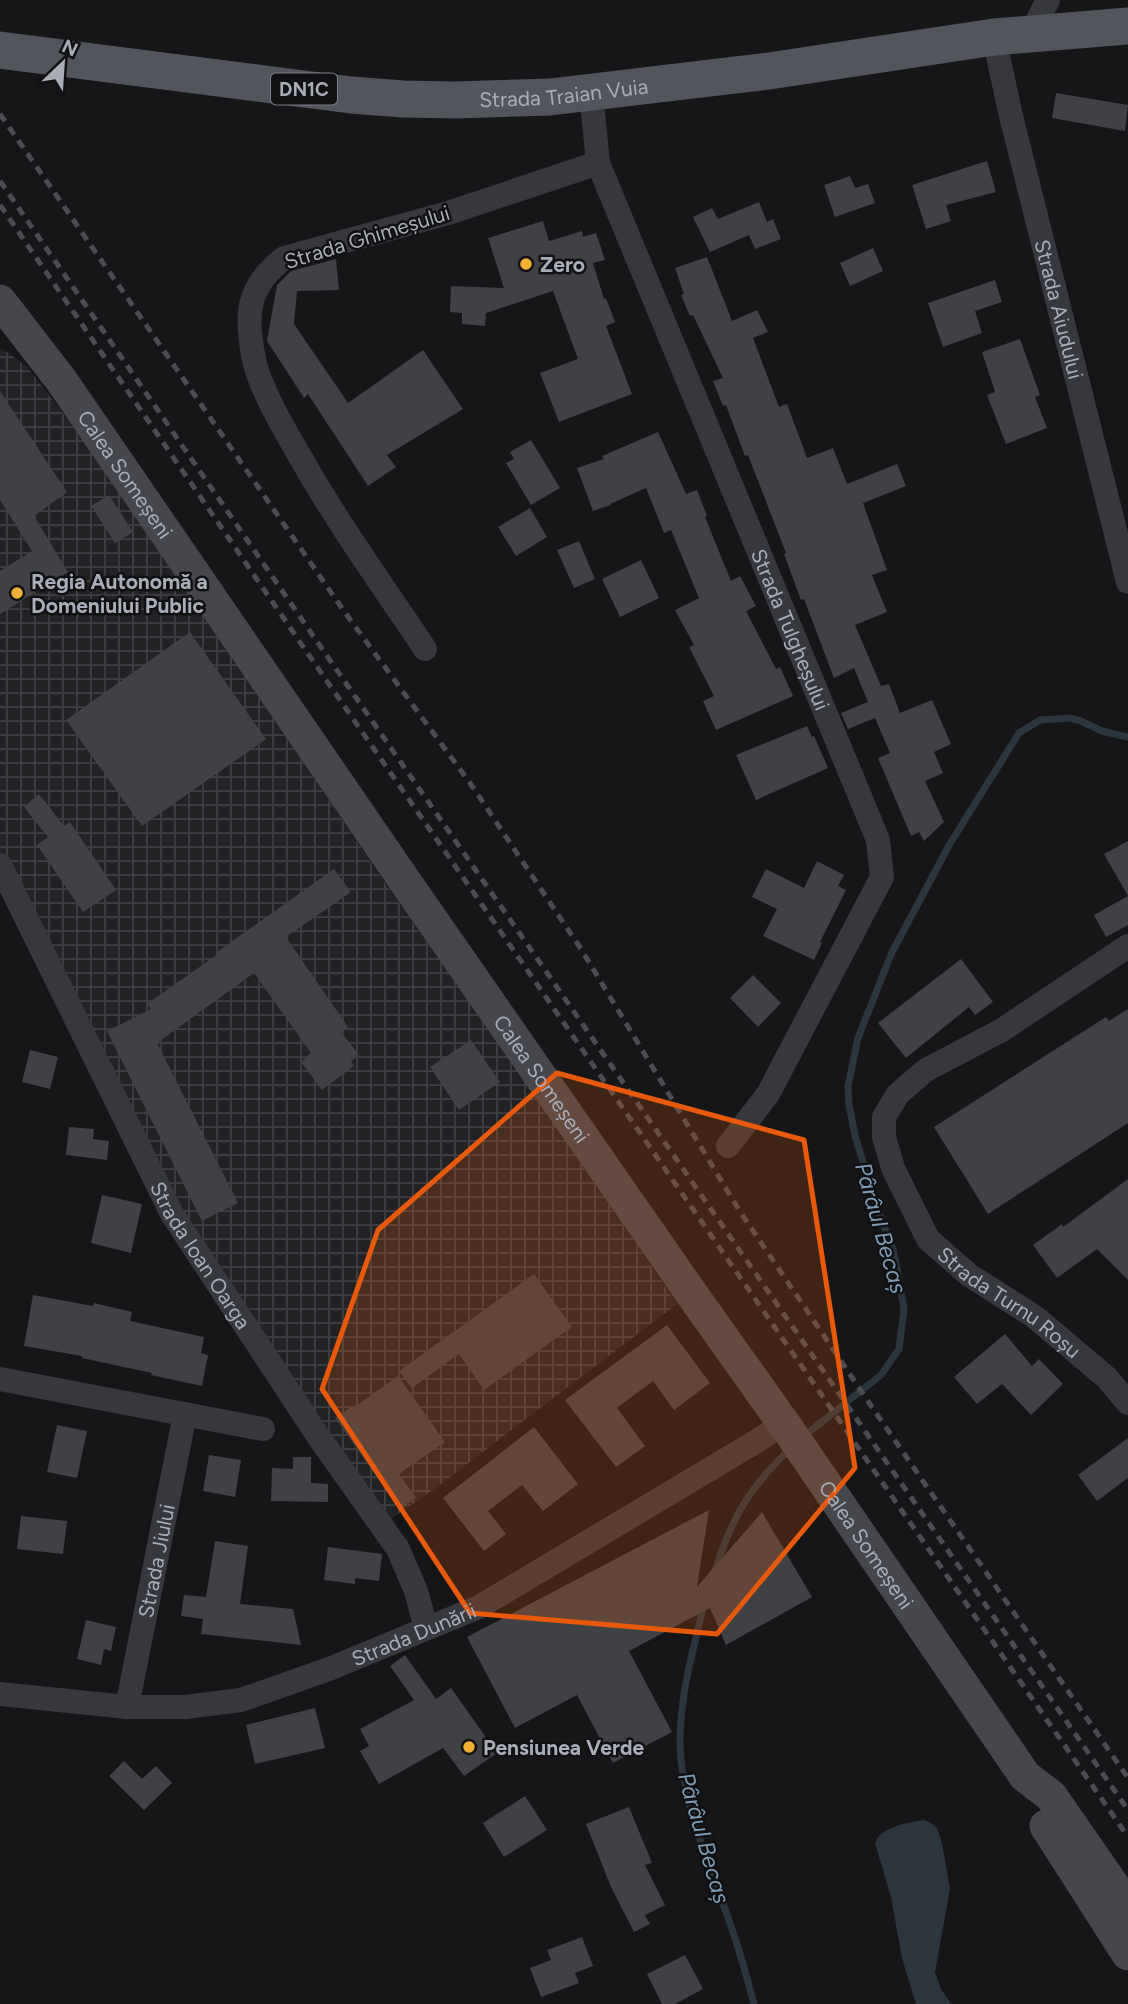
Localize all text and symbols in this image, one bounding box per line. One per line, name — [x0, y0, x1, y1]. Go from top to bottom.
north arrow — [28, 28, 98, 98]
text: N — [58, 35, 81, 62]
street label: Strada Traian Vuia — [479, 73, 650, 112]
road number: DN1C — [271, 74, 337, 104]
street label: Strada Ghimeșului — [281, 200, 453, 274]
street label: Strada Aiudului — [1030, 237, 1089, 382]
place label: Zero — [540, 252, 585, 277]
marker: Zero — [518, 256, 534, 272]
street label: Calea Someșeni — [73, 405, 178, 543]
street label: Strada Tulgheșului — [746, 545, 835, 714]
place label: Regia Autonomă a Domeniului Public — [31, 569, 208, 618]
marker: Regia Autonomă a Domeniului Public — [9, 585, 25, 601]
street label: Calea Someșeni — [489, 1010, 595, 1147]
water label: Pârâul Becaș — [849, 1159, 913, 1297]
street label: Strada Ioan Oarga — [145, 1177, 256, 1333]
street label: Strada Turnu Roșu — [933, 1241, 1086, 1363]
street label: Calea Someșeni — [814, 1476, 919, 1614]
street label: Strada Jiului — [132, 1502, 179, 1620]
street label: Strada Dunării — [348, 1597, 480, 1671]
place label: Pensiunea Verde — [483, 1735, 644, 1760]
marker: Pensiunea Verde — [461, 1739, 477, 1755]
water label: Pârâul Becaș — [672, 1769, 736, 1907]

